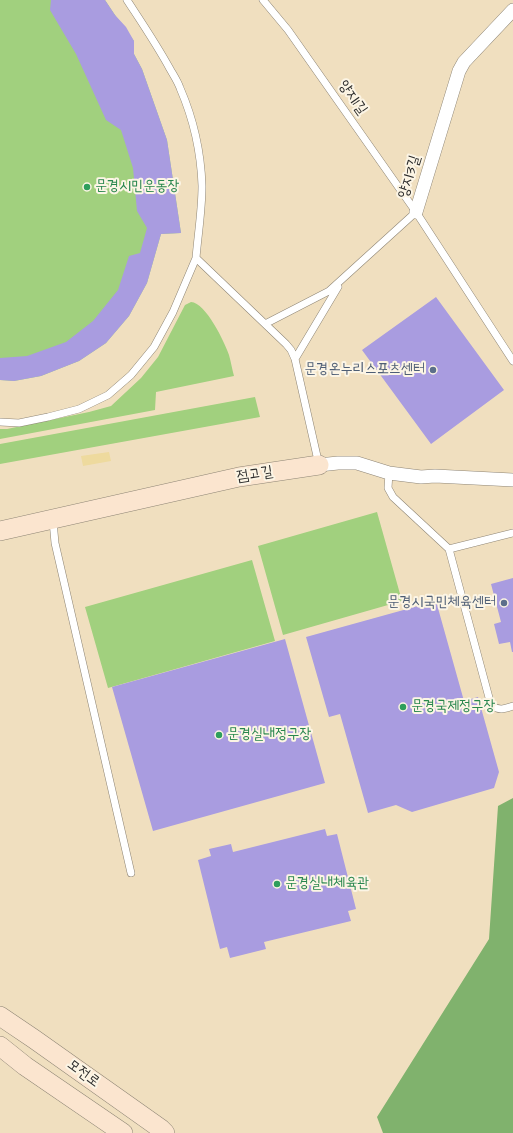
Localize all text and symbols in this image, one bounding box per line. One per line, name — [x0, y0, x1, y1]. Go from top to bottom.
street label: 양지1길 — [334, 77, 370, 119]
street label: 양지3길 — [395, 153, 425, 201]
place label: 문경시민운동장 — [95, 178, 179, 196]
marker: 문경시민운동장 — [82, 182, 92, 192]
place label: 문경온누리스포츠센터 — [304, 361, 425, 379]
marker: 문경온누리스포츠센터 — [428, 365, 438, 375]
street label: 점고길 — [236, 463, 274, 487]
place label: 문경시국민체육센터 — [387, 594, 496, 612]
marker: 문경시국민체육센터 — [499, 598, 509, 608]
place label: 문경국제정구장 — [411, 698, 495, 716]
marker: 문경국제정구장 — [398, 702, 408, 712]
place label: 문경실내정구장 — [227, 726, 311, 744]
marker: 문경실내정구장 — [214, 730, 224, 740]
place label: 문경실내체육관 — [285, 875, 369, 893]
marker: 문경실내체육관 — [272, 879, 282, 889]
street label: 모전로 — [63, 1056, 103, 1092]

